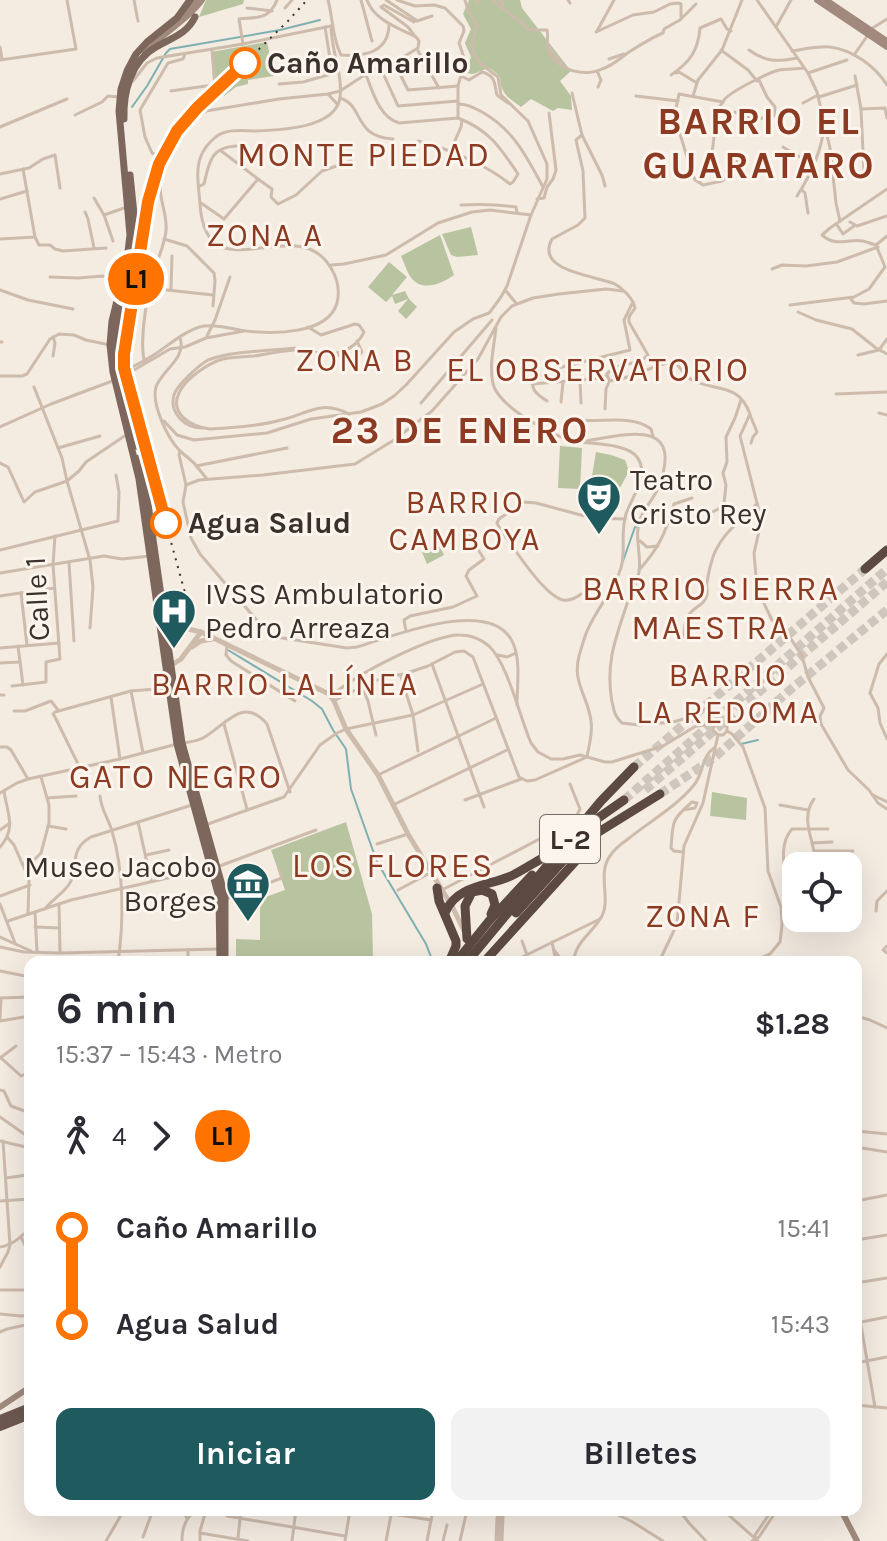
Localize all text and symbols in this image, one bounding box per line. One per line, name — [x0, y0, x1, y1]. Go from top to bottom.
place label: Caño Amarillo — [267, 45, 468, 81]
marker: Caño Amarillo — [230, 48, 260, 78]
district label: BARRIO EL GUARATARO — [643, 99, 875, 188]
district label: MONTE PIEDAD — [237, 135, 491, 175]
district label: ZONA A — [206, 217, 324, 254]
line badge: L1 — [100, 253, 172, 305]
text: L1 — [124, 262, 148, 295]
district label: ZONA B — [295, 342, 415, 379]
district label: EL OBSERVATORIO — [446, 350, 750, 390]
district label: 23 DE ENERO — [331, 408, 589, 453]
place label: Teatro Cristo Rey — [630, 462, 767, 532]
theatre icon: Teatro Cristo Rey — [575, 473, 623, 536]
district label: BARRIO CAMBOYA — [389, 484, 541, 558]
place label: Agua Salud — [188, 505, 351, 541]
marker: Agua Salud — [151, 508, 181, 538]
street label: Calle 1 — [17, 556, 57, 642]
district label: BARRIO SIERRA MAESTRA — [582, 569, 840, 648]
place label: IVSS Ambulatorio Pedro Arreaza — [205, 576, 444, 646]
hospital icon: IVSS Ambulatorio Pedro Arreaza — [150, 587, 198, 650]
district label: BARRIO LA REDOMA — [636, 657, 820, 731]
district label: BARRIO LA LÍNEA — [151, 664, 419, 703]
district label: GATO NEGRO — [69, 757, 283, 797]
road number: L-2 — [540, 815, 600, 863]
district label: LOS FLORES — [292, 846, 494, 886]
place label: Museo Jacobo Borges — [24, 849, 217, 919]
map controls — [782, 852, 862, 932]
button: locate — [782, 852, 862, 932]
museum icon: Museo Jacobo Borges — [224, 860, 272, 923]
district label: ZONA F — [645, 898, 761, 935]
text: 6 min — [56, 983, 177, 1034]
text: $1.28 — [755, 1006, 830, 1042]
text: 15:37 – 15:43 · Metro — [56, 1039, 282, 1070]
icon: walk — [56, 1114, 100, 1158]
icon: forward — [139, 1114, 183, 1158]
text: L1 — [211, 1119, 234, 1152]
text: 4 — [112, 1121, 127, 1152]
text: Caño Amarillo — [116, 1210, 317, 1246]
text: 15:41 — [778, 1213, 830, 1244]
text: Agua Salud — [116, 1306, 279, 1342]
text: 15:43 — [771, 1309, 830, 1340]
button: Iniciar — [56, 1408, 435, 1500]
button: Billetes — [451, 1408, 830, 1500]

